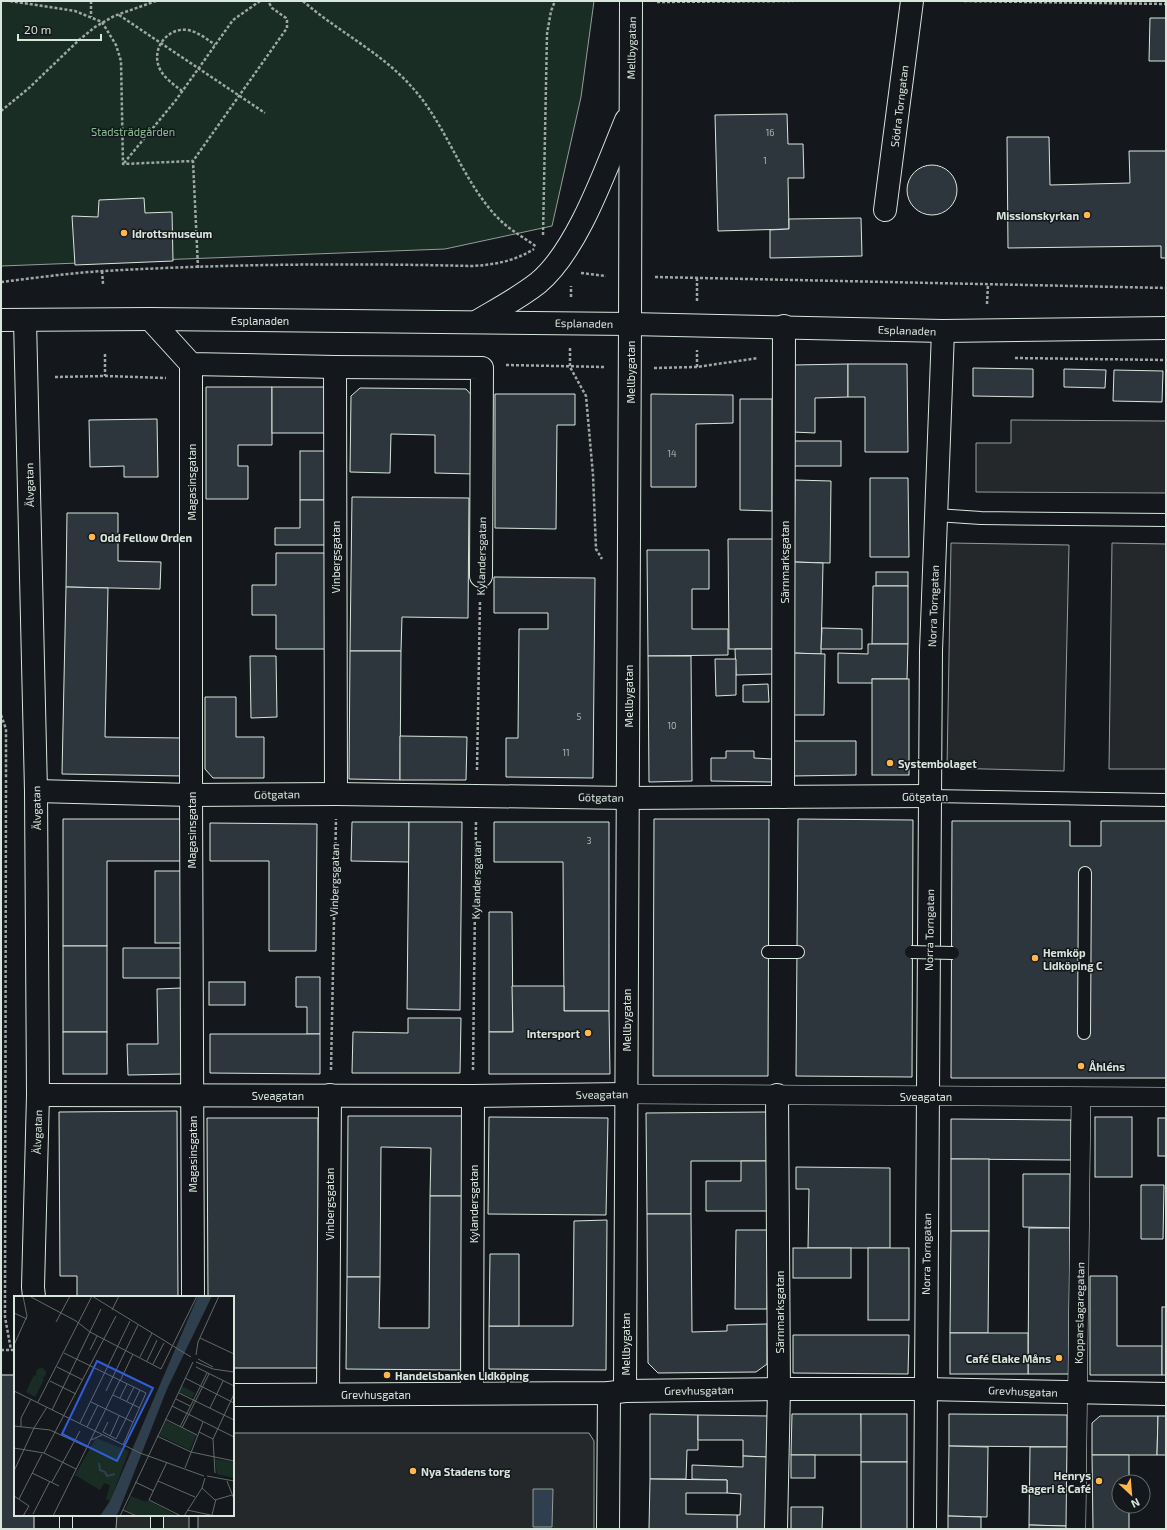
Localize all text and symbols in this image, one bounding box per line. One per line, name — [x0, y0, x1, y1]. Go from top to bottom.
scale bar — [18, 16, 101, 42]
street label: Mellbygatan — [624, 16, 638, 80]
text: 20 m — [24, 22, 51, 36]
street label: Södra Torngatan — [888, 64, 910, 148]
park label: Stadsträdgården — [91, 125, 175, 138]
house number: 16 — [766, 127, 774, 138]
house number: 1 — [763, 155, 767, 166]
place label: Missionskyrkan — [996, 209, 1079, 223]
marker: Missionskyrkan — [1082, 210, 1092, 220]
place label: Idrottsmuseum — [132, 227, 212, 240]
marker: Idrottsmuseum — [119, 228, 129, 238]
street label: Esplanaden — [231, 314, 289, 327]
street label: Esplanaden — [555, 316, 613, 330]
street label: Esplanaden — [878, 322, 936, 338]
street label: Mellbygatan — [624, 341, 637, 403]
street label: Magasinsgatan — [185, 444, 198, 520]
house number: 14 — [667, 448, 677, 459]
street label: Älvgatan — [22, 463, 36, 507]
street label: Kylandersgatan — [474, 517, 488, 595]
street label: Särnmarksgatan — [778, 520, 791, 604]
street label: Vinbergsgatan — [329, 521, 342, 593]
place label: Odd Fellow Orden — [100, 531, 192, 544]
marker: Odd Fellow Orden — [87, 532, 97, 542]
street label: Norra Torngatan — [925, 565, 941, 647]
street label: Mellbygatan — [622, 665, 635, 727]
house number: 5 — [577, 711, 582, 722]
house number: 10 — [667, 720, 677, 731]
house number: 11 — [562, 747, 570, 758]
place label: Systembolaget — [898, 757, 977, 771]
marker: Systembolaget — [885, 758, 895, 768]
street label: Älvgatan — [29, 786, 43, 830]
street label: Götgatan — [254, 787, 300, 801]
street label: Götgatan — [578, 790, 624, 804]
street label: Götgatan — [902, 790, 948, 803]
street label: Magasinsgatan — [185, 792, 198, 868]
house number: 3 — [586, 835, 592, 846]
street label: Kylandersgatan — [469, 841, 483, 919]
street label: Vinbergsgatan — [327, 843, 341, 917]
street label: Norra Torngatan — [922, 889, 936, 971]
place label: Hemköp Lidköping C — [1043, 946, 1103, 972]
marker: Hemköp Lidköping C — [1030, 953, 1040, 963]
street label: Mellbygatan — [620, 989, 633, 1051]
place label: Intersport — [527, 1027, 580, 1040]
marker: Intersport — [583, 1028, 593, 1038]
place label: Åhléns — [1089, 1060, 1125, 1073]
marker: Åhléns — [1076, 1061, 1086, 1071]
street label: Sveagatan — [576, 1087, 628, 1101]
street label: Sveagatan — [252, 1089, 304, 1102]
street label: Sveagatan — [900, 1090, 952, 1103]
street label: Älvgatan — [30, 1110, 44, 1154]
street label: Magasinsgatan — [186, 1116, 199, 1192]
street label: Kylandersgatan — [467, 1165, 480, 1243]
street label: Vinbergsgatan — [323, 1168, 336, 1240]
street label: Norra Torngatan — [919, 1213, 933, 1295]
street label: Kopparslagaregatan — [1072, 1262, 1086, 1364]
street label: Särnmarksgatan — [773, 1270, 786, 1354]
inset map — [14, 1296, 234, 1516]
street label: Mellbygatan — [619, 1313, 632, 1375]
place label: Café Elake Måns — [966, 1352, 1051, 1365]
marker: Café Elake Måns — [1054, 1353, 1064, 1363]
place label: Handelsbanken Lidköping — [395, 1369, 529, 1382]
marker: Handelsbanken Lidköping — [382, 1370, 392, 1380]
street label: Grevhusgatan — [664, 1383, 734, 1397]
street label: Grevhusgatan — [988, 1383, 1058, 1399]
street label: Grevhusgatan — [341, 1388, 411, 1401]
place label: Nya Stadens torg — [421, 1465, 511, 1479]
marker: Nya Stadens torg — [408, 1466, 418, 1476]
place label: Henrys Bageri & Café — [1021, 1469, 1091, 1495]
north arrow — [1111, 1474, 1151, 1514]
marker: Henrys Bageri & Café — [1094, 1476, 1104, 1486]
text: N — [1129, 1496, 1142, 1511]

